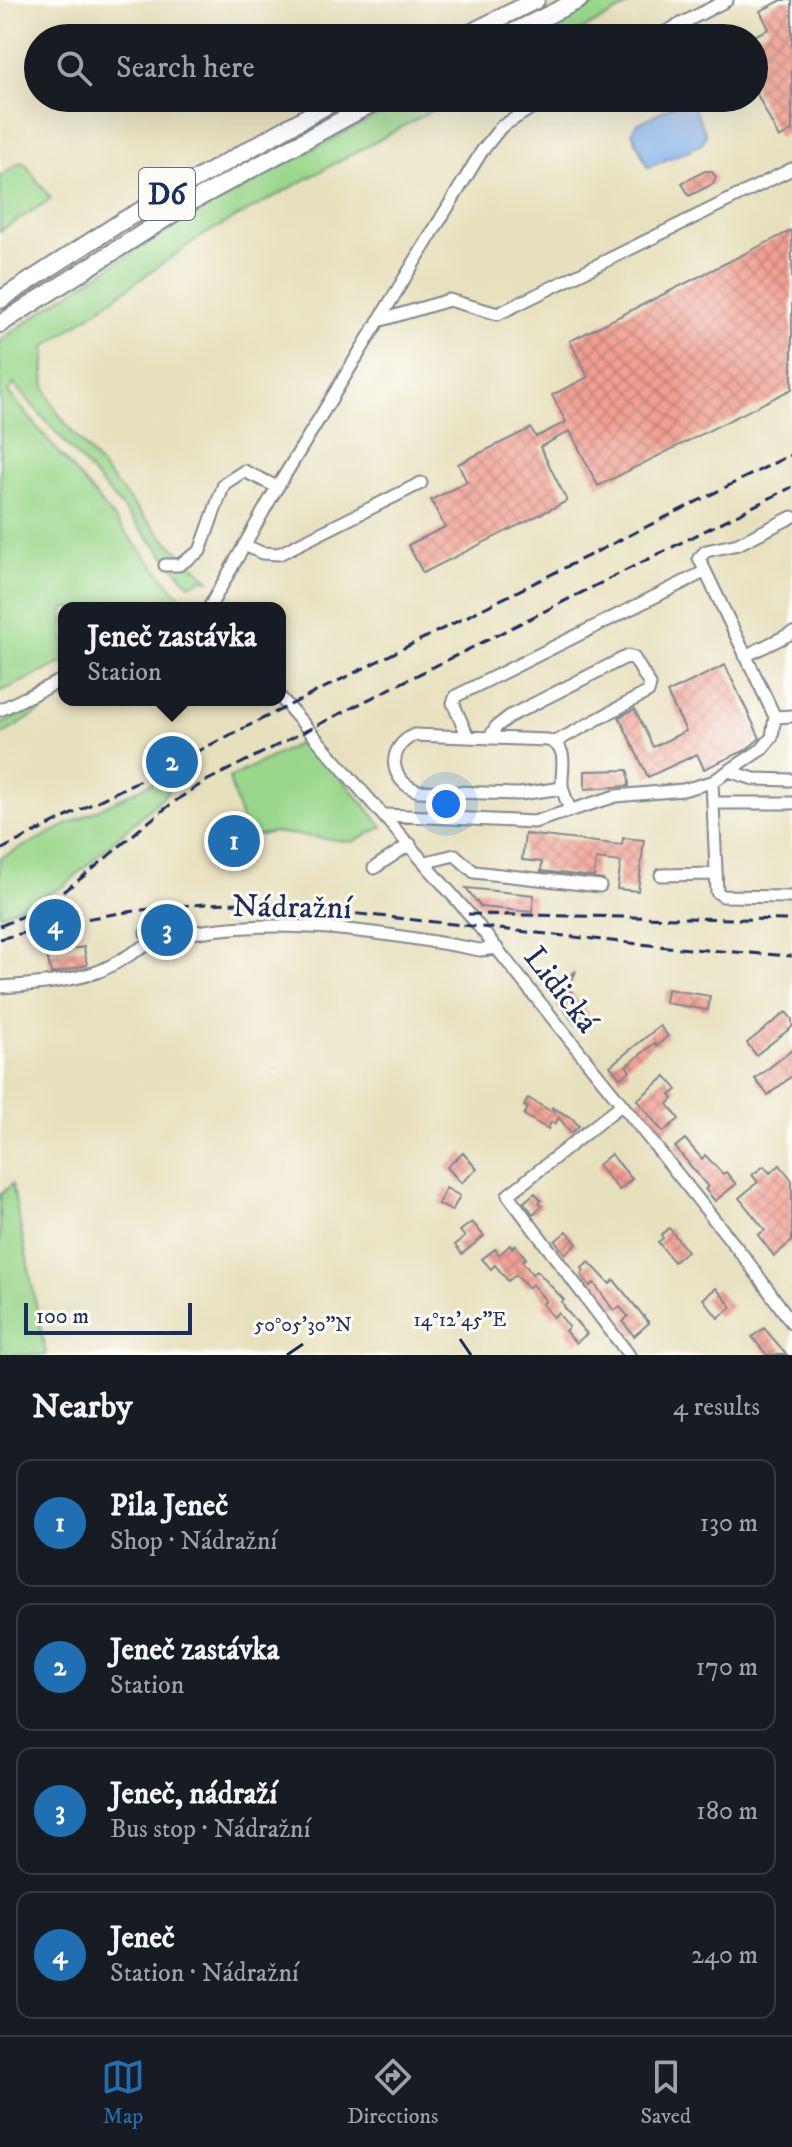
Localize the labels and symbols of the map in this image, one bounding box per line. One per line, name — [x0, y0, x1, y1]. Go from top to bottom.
road number: D6 — [139, 168, 195, 220]
pin: 2 — [146, 732, 198, 792]
your location — [426, 784, 466, 824]
pin: 1 — [208, 811, 260, 871]
street label: Nádražní — [232, 887, 354, 929]
pin: 4 — [29, 895, 81, 955]
pin: 3 — [141, 900, 193, 960]
street label: Lidická — [514, 939, 607, 1042]
scale bar — [24, 1299, 192, 1335]
text: 14°12'45"E — [414, 1308, 506, 1333]
text: 50°05'30"N — [254, 1313, 352, 1338]

